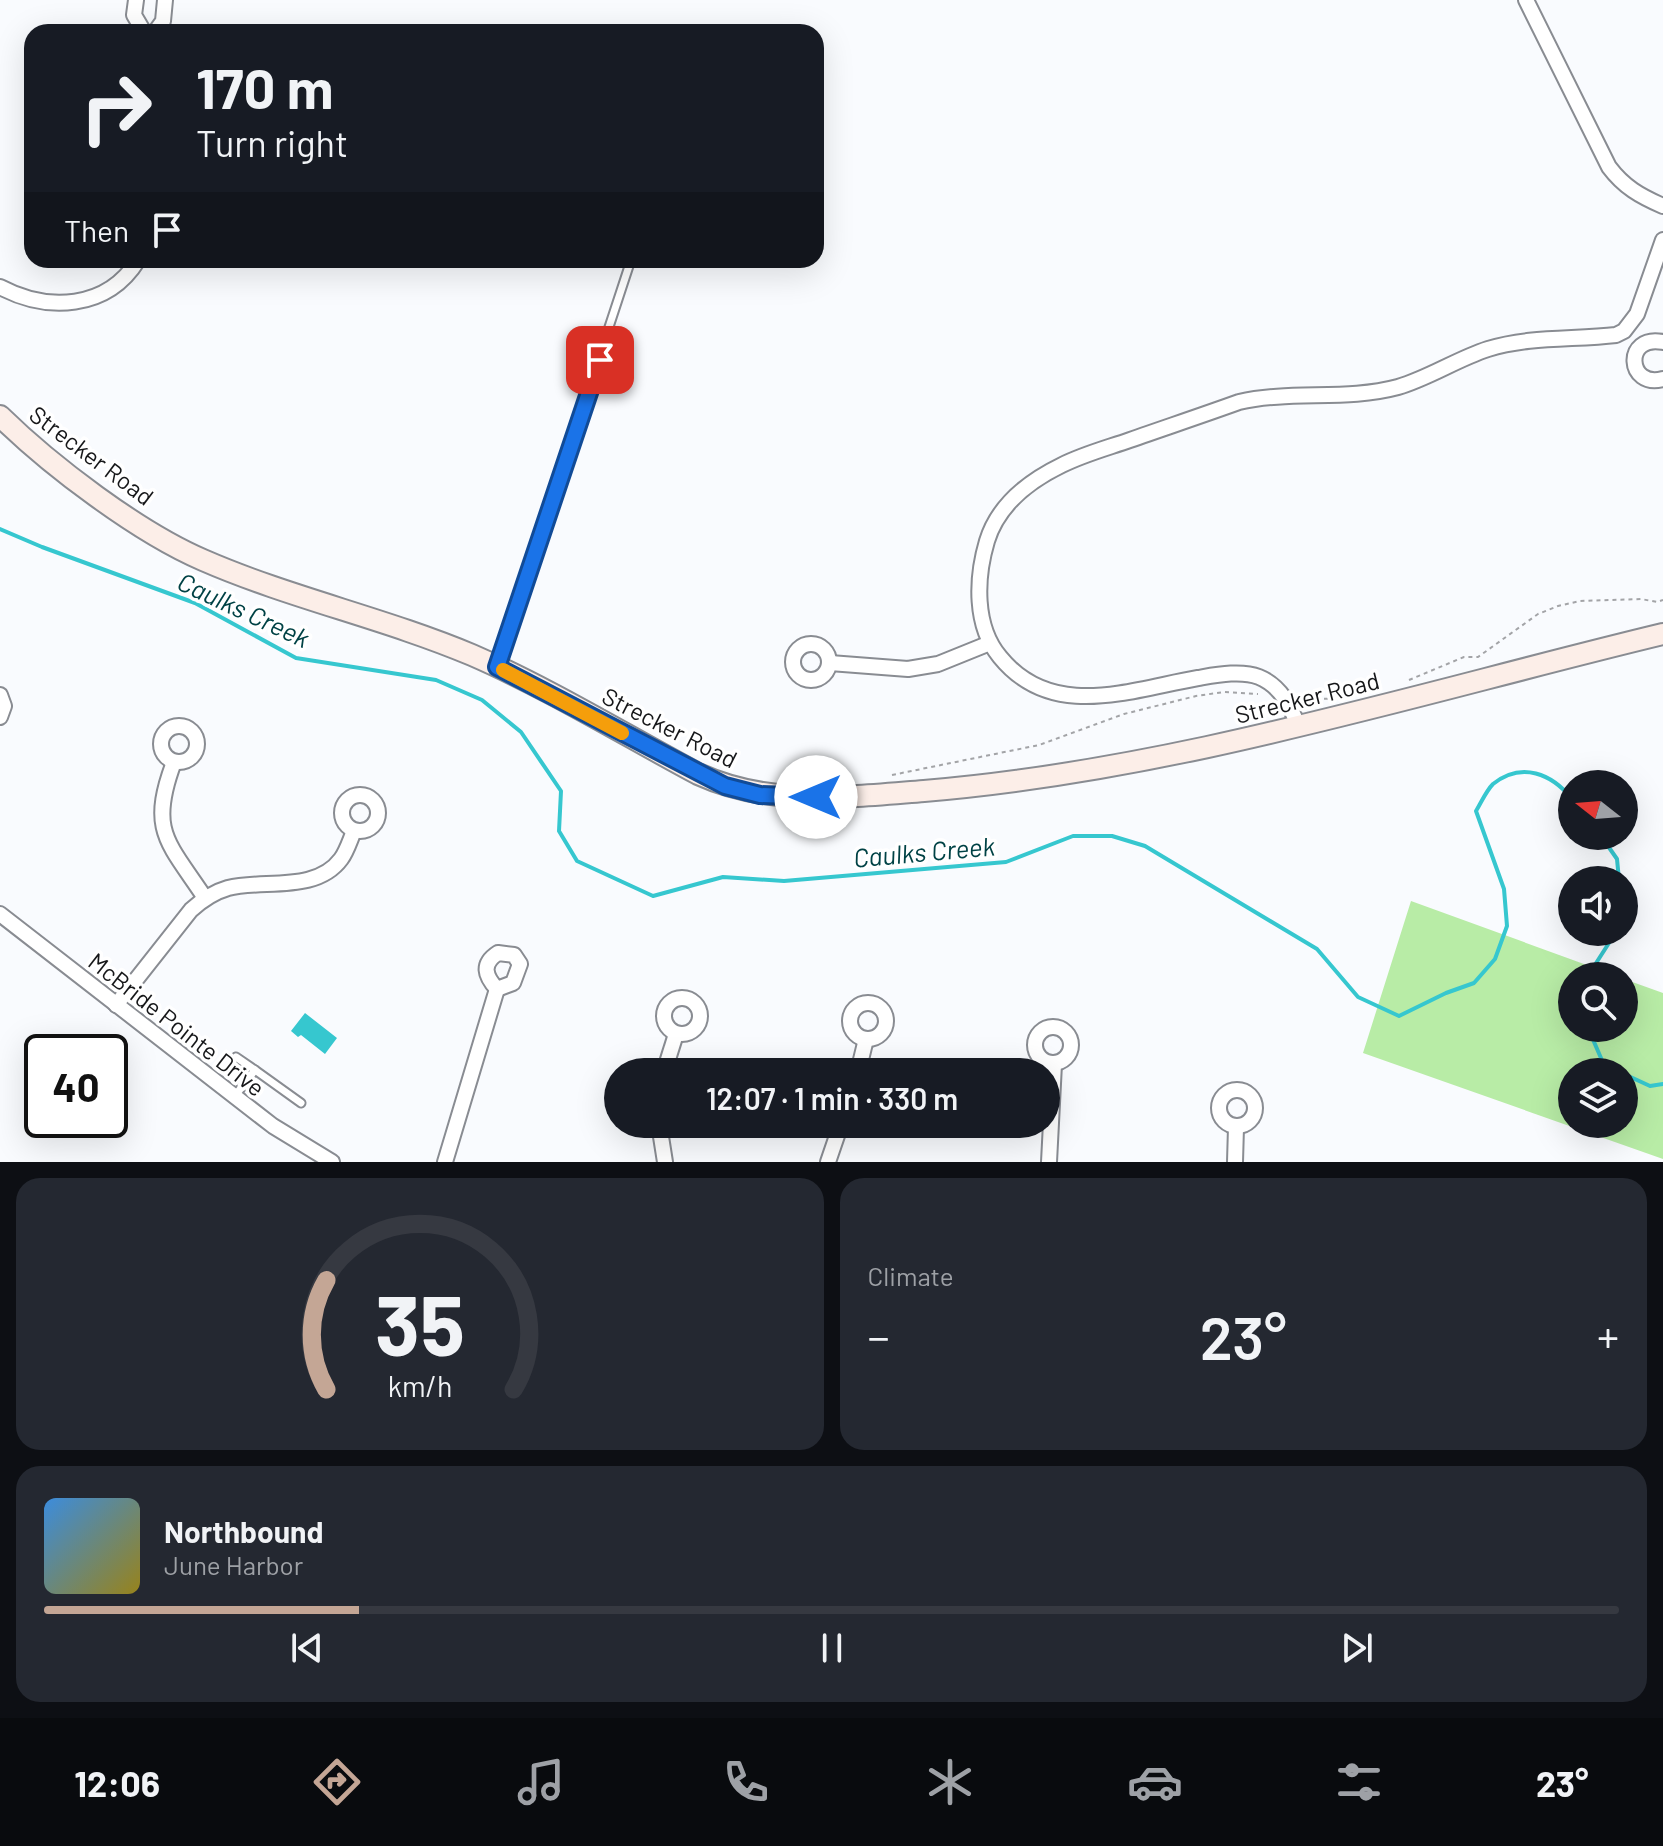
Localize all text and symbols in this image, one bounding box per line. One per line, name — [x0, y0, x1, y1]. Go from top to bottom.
text: 170 m — [196, 53, 333, 120]
icon: right — [64, 56, 168, 160]
text: Turn right — [196, 121, 348, 164]
icon: arrive — [145, 208, 189, 252]
text: Then — [64, 212, 129, 248]
pin — [566, 326, 634, 394]
icon: arrive — [578, 338, 622, 382]
street label: Strecker Road — [24, 399, 160, 511]
water label: Caulks Creek — [173, 565, 315, 653]
street label: Strecker Road — [1232, 665, 1382, 729]
street label: Strecker Road — [598, 681, 742, 773]
position arrow — [774, 755, 858, 839]
north arrow — [1558, 770, 1638, 850]
map controls — [1558, 770, 1638, 1138]
water label: Caulks Creek — [852, 829, 996, 873]
button: sound — [1558, 866, 1638, 946]
street label: McBride Pointe Drive — [83, 946, 271, 1102]
button: search — [1558, 962, 1638, 1042]
speed limit sign: 40 — [24, 1034, 128, 1138]
button: layers — [1558, 1058, 1638, 1138]
text: 12:07 · 1 min · 330 m — [706, 1080, 958, 1116]
text: Climate — [868, 1260, 954, 1291]
text: 35 — [375, 1273, 465, 1373]
text: 23° — [1200, 1300, 1287, 1372]
text: − — [868, 1309, 890, 1362]
text: + — [1597, 1309, 1619, 1362]
text: km/h — [387, 1368, 452, 1403]
text: Northbound — [164, 1513, 323, 1549]
text: June Harbor — [164, 1549, 303, 1580]
icon: previous — [285, 1626, 329, 1670]
icon: pause — [810, 1626, 854, 1670]
icon: next — [1335, 1626, 1379, 1670]
icon: directions — [309, 1754, 365, 1810]
icon: music — [513, 1754, 569, 1810]
icon: phone — [718, 1754, 774, 1810]
icon: climate — [922, 1754, 978, 1810]
icon: car — [1127, 1754, 1183, 1810]
icon: filters — [1331, 1754, 1387, 1810]
text: 12:06 — [74, 1761, 160, 1804]
text: 23° — [1536, 1761, 1589, 1804]

